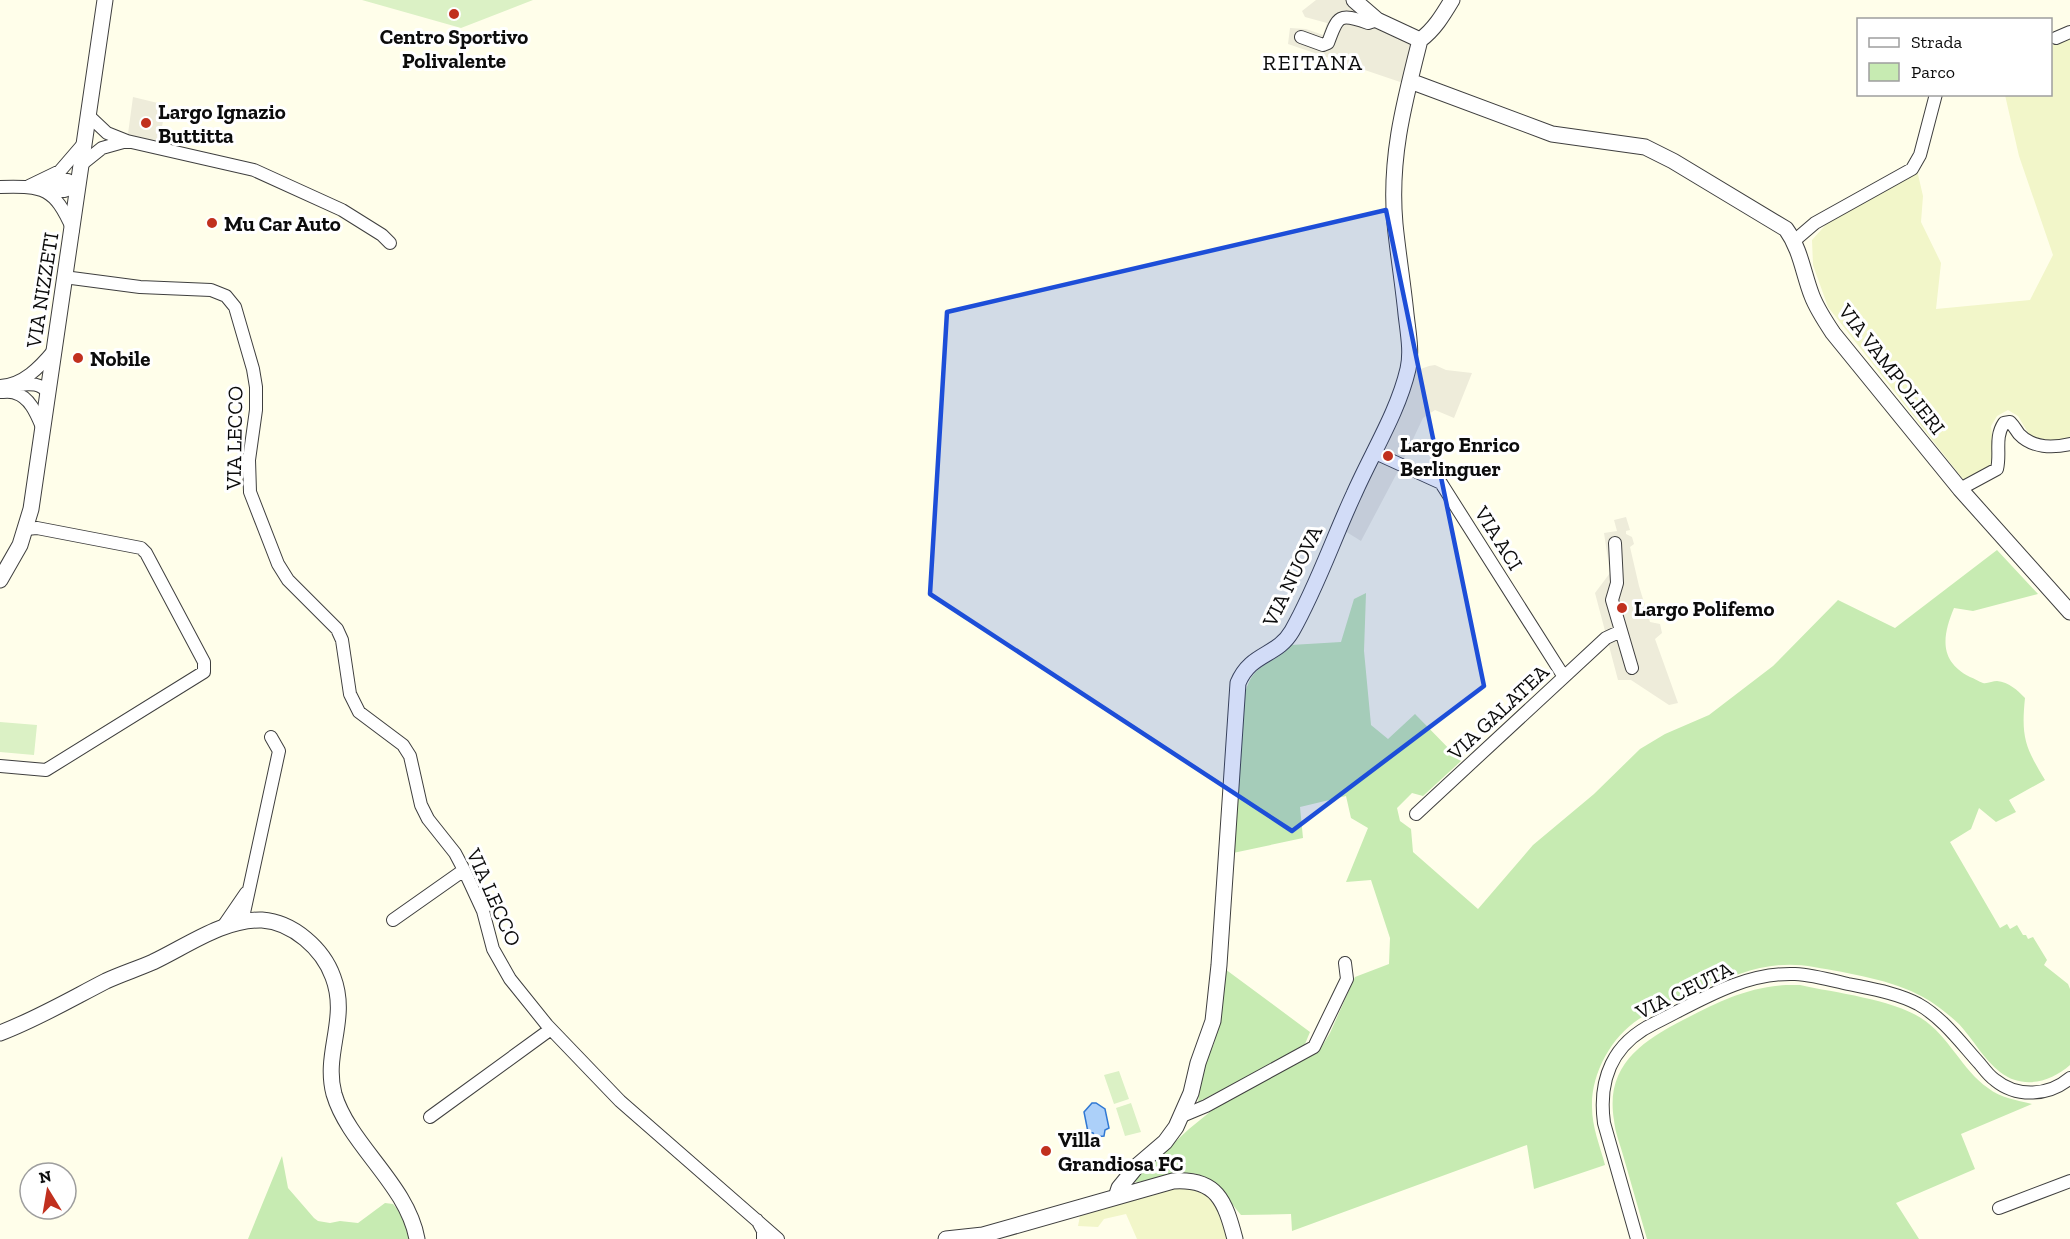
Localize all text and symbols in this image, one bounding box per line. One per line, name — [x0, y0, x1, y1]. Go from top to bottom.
marker: Centro Sportivo Polivalente — [447, 7, 461, 21]
legend — [1857, 18, 2052, 96]
place label: Centro Sportivo Polivalente — [380, 24, 528, 73]
text: Strada — [1911, 31, 1962, 53]
district label: REITANA — [1263, 49, 1363, 76]
text: Parco — [1911, 61, 1955, 83]
place label: Largo Ignazio Buttitta — [158, 99, 286, 148]
marker: Largo Ignazio Buttitta — [139, 116, 153, 130]
place label: Mu Car Auto — [224, 211, 341, 236]
marker: Mu Car Auto — [205, 216, 219, 230]
street label: VIA NIZZETI — [20, 230, 63, 351]
street label: VIA VAMPOLIERI — [1833, 298, 1951, 439]
place label: Nobile — [90, 346, 150, 371]
marker: Nobile — [71, 351, 85, 365]
street label: VIA LECCO — [221, 386, 247, 491]
place label: Largo Enrico Berlinguer — [1400, 432, 1520, 481]
marker: Largo Enrico Berlinguer — [1381, 449, 1395, 463]
street label: VIA ACI — [1469, 500, 1528, 575]
street label: VIA NUOVA — [1256, 521, 1327, 631]
place label: Largo Polifemo — [1634, 596, 1774, 621]
marker: Largo Polifemo — [1615, 601, 1629, 615]
street label: VIA GALATEA — [1442, 659, 1554, 766]
street label: VIA LECCO — [461, 843, 527, 950]
street label: VIA CEUTA — [1631, 956, 1737, 1025]
place label: Villa Grandiosa FC — [1058, 1127, 1184, 1176]
marker: Villa Grandiosa FC — [1039, 1144, 1053, 1158]
north arrow — [18, 1161, 78, 1221]
text: N — [37, 1166, 53, 1187]

